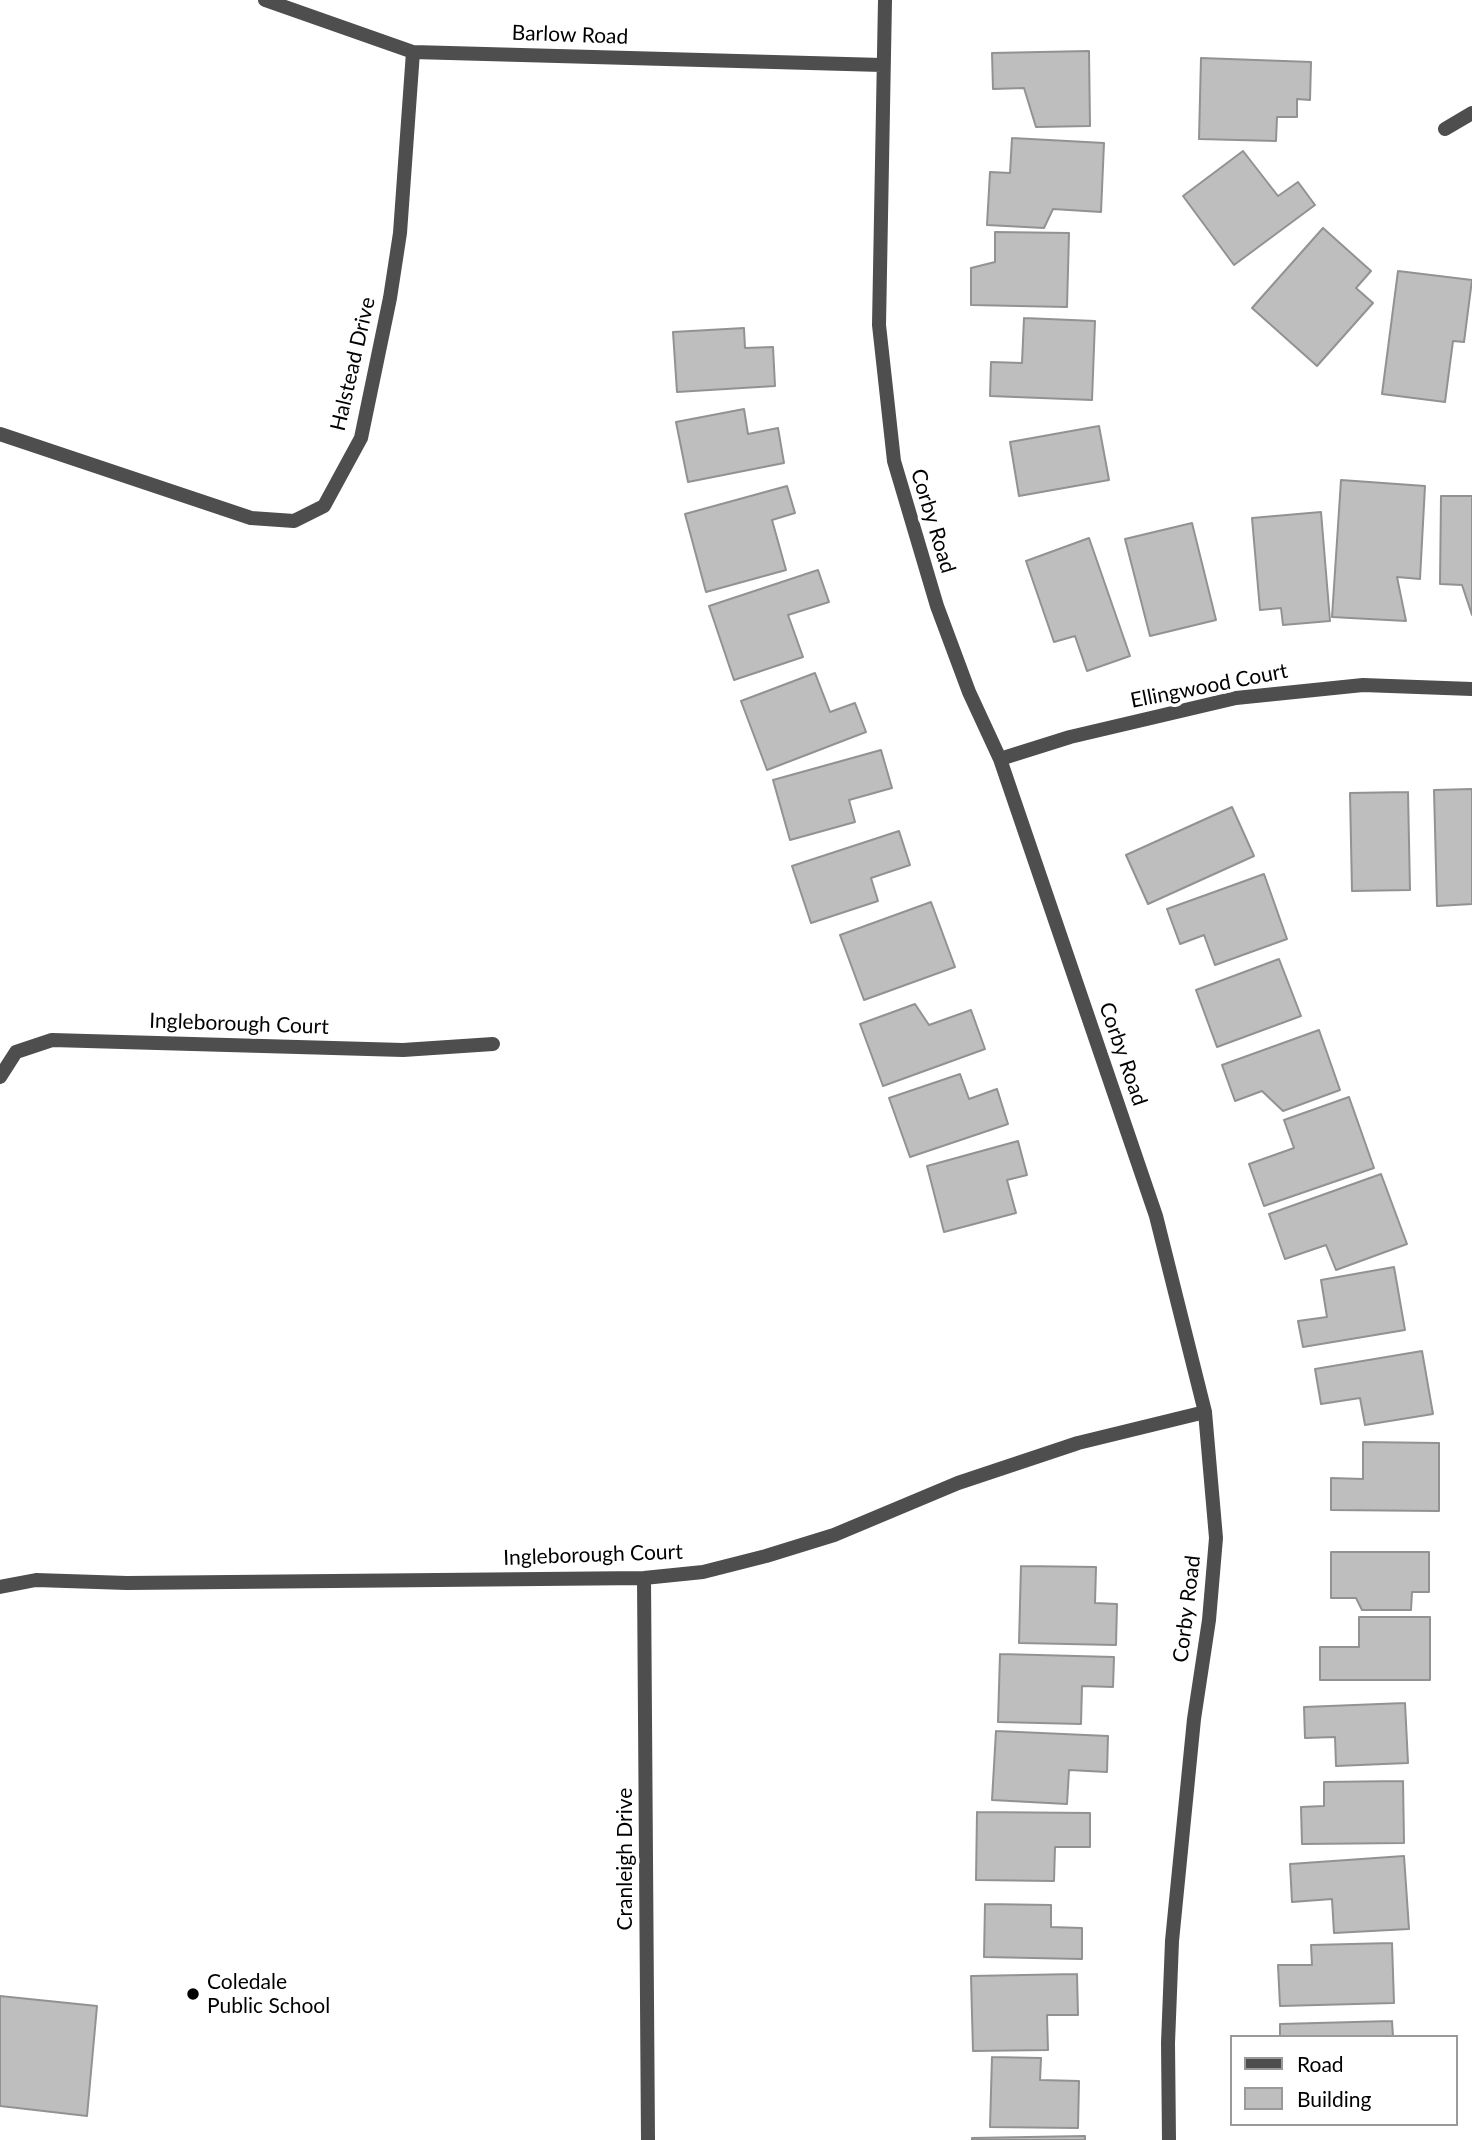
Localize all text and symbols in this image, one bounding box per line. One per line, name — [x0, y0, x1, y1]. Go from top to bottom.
street label: Barlow Road — [511, 20, 629, 50]
street label: Halstead Drive — [325, 295, 381, 433]
street label: Corby Road — [905, 466, 961, 576]
street label: Ellingwood Court — [1128, 658, 1290, 714]
street label: Corby Road — [1094, 999, 1152, 1109]
street label: Ingleborough Court — [149, 1008, 329, 1040]
street label: Ingleborough Court — [503, 1539, 683, 1571]
street label: Corby Road — [1168, 1554, 1206, 1664]
street label: Cranleigh Drive — [612, 1788, 638, 1930]
place label: Coledale Public School — [207, 1969, 330, 2019]
marker: Coledale Public School — [185, 1986, 201, 2002]
legend — [1230, 2035, 1458, 2126]
text: Road — [1297, 2051, 1344, 2076]
text: Building — [1297, 2086, 1372, 2111]

